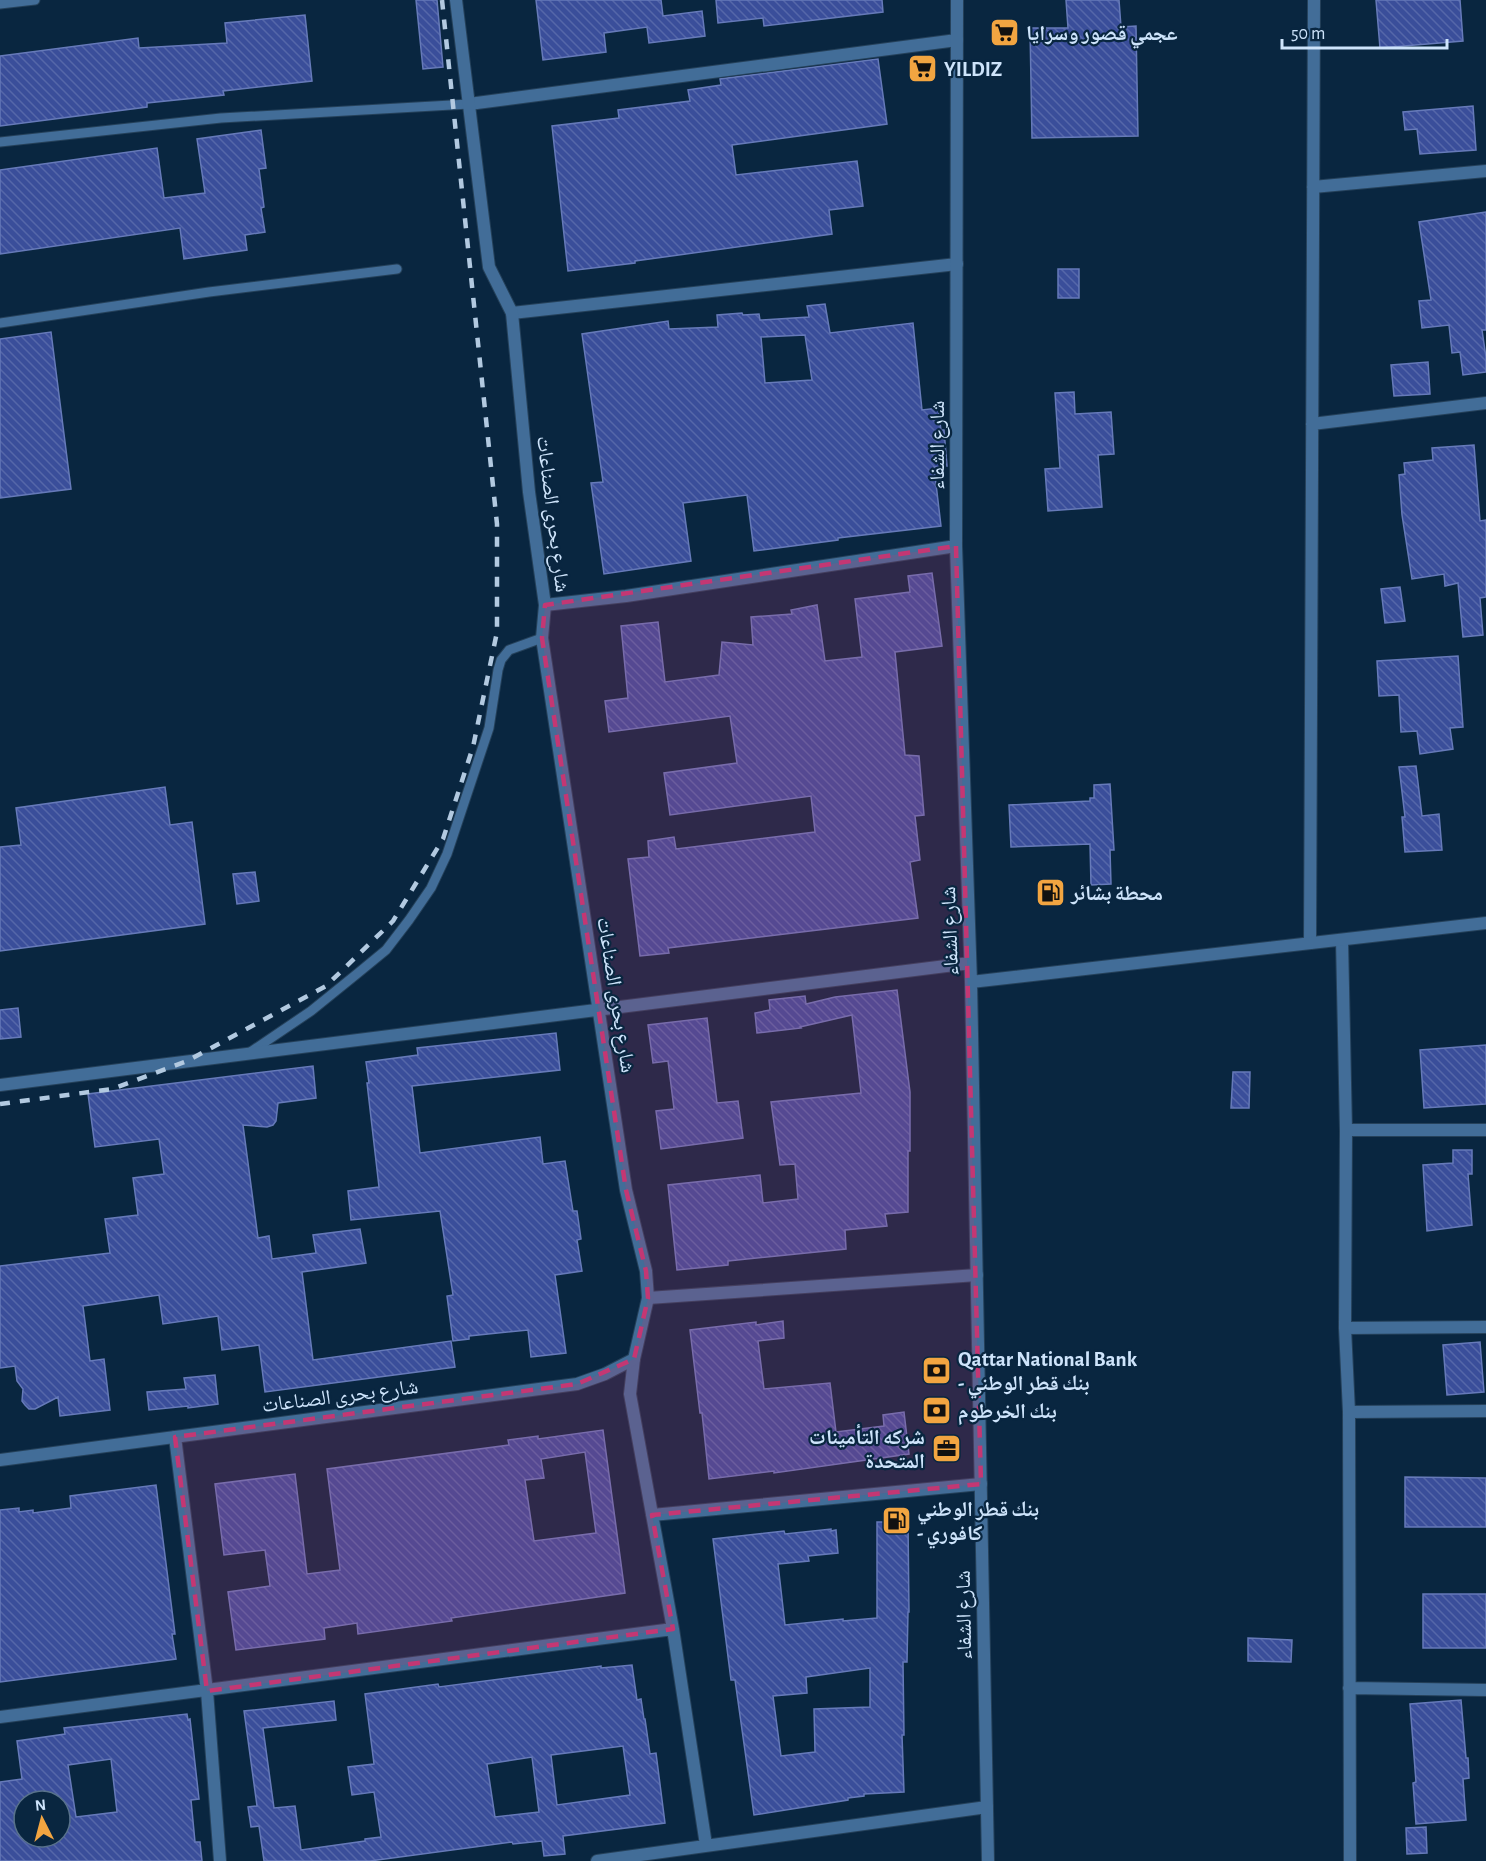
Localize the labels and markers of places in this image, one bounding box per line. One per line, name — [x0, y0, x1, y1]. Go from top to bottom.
supermarket icon: عجمي قصور وسرايا — [989, 17, 1021, 49]
place label: عجمي قصور وسرايا — [1026, 23, 1178, 49]
supermarket icon: YILDIZ — [907, 53, 939, 85]
place label: YILDIZ — [944, 59, 1002, 80]
fuel station icon: محطة بشائر — [1034, 877, 1066, 909]
place label: محطة بشائر — [1070, 883, 1163, 905]
place label: Qattar National Bank - بنك قطر الوطني — [958, 1349, 1138, 1399]
bank icon: Qattar National Bank - بنك قطر الوطني — [921, 1355, 953, 1387]
bank icon: بنك الخرطوم — [921, 1395, 953, 1427]
place label: بنك الخرطوم — [958, 1401, 1057, 1425]
place label: شركه التأمينات المتحدة — [809, 1423, 925, 1472]
office icon: شركه التأمينات المتحدة — [930, 1433, 962, 1465]
place label: بنك قطر الوطني - كافوري — [917, 1499, 1039, 1549]
fuel station icon: بنك قطر الوطني - كافوري — [880, 1505, 912, 1537]

